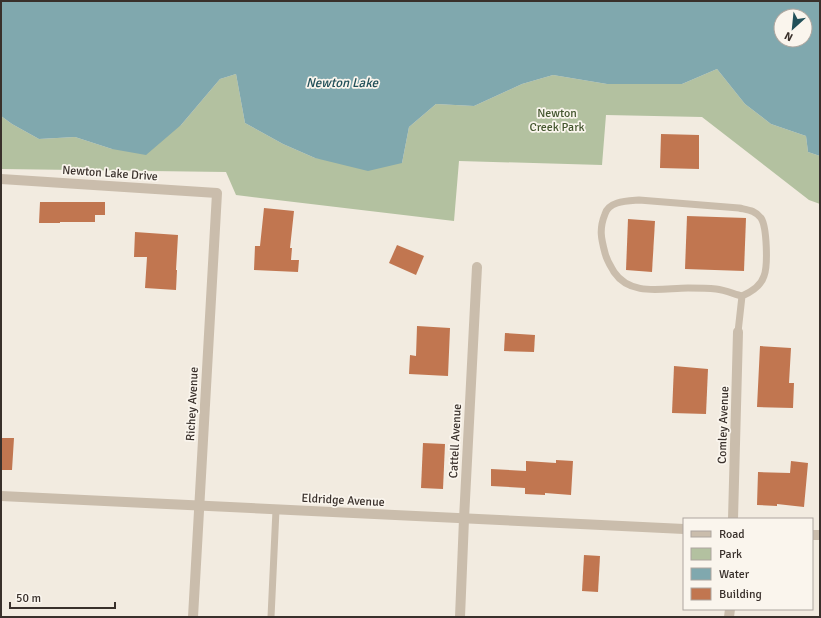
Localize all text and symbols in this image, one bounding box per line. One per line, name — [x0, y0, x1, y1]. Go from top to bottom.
north arrow — [773, 8, 813, 48]
text: N — [782, 29, 795, 44]
water label: Newton Lake — [306, 75, 379, 91]
park label: Newton Creek Park — [529, 106, 585, 135]
street label: Newton Lake Drive — [62, 163, 158, 184]
street label: Richey Avenue — [183, 367, 202, 442]
street label: Comley Avenue — [715, 386, 732, 464]
street label: Cattell Avenue — [446, 403, 465, 479]
street label: Eldridge Avenue — [301, 491, 385, 510]
legend — [683, 518, 813, 610]
text: Road — [719, 527, 745, 542]
text: Park — [719, 547, 742, 562]
text: Water — [719, 567, 750, 582]
scale bar — [10, 584, 115, 610]
text: Building — [719, 587, 762, 602]
text: 50 m — [16, 591, 41, 606]

